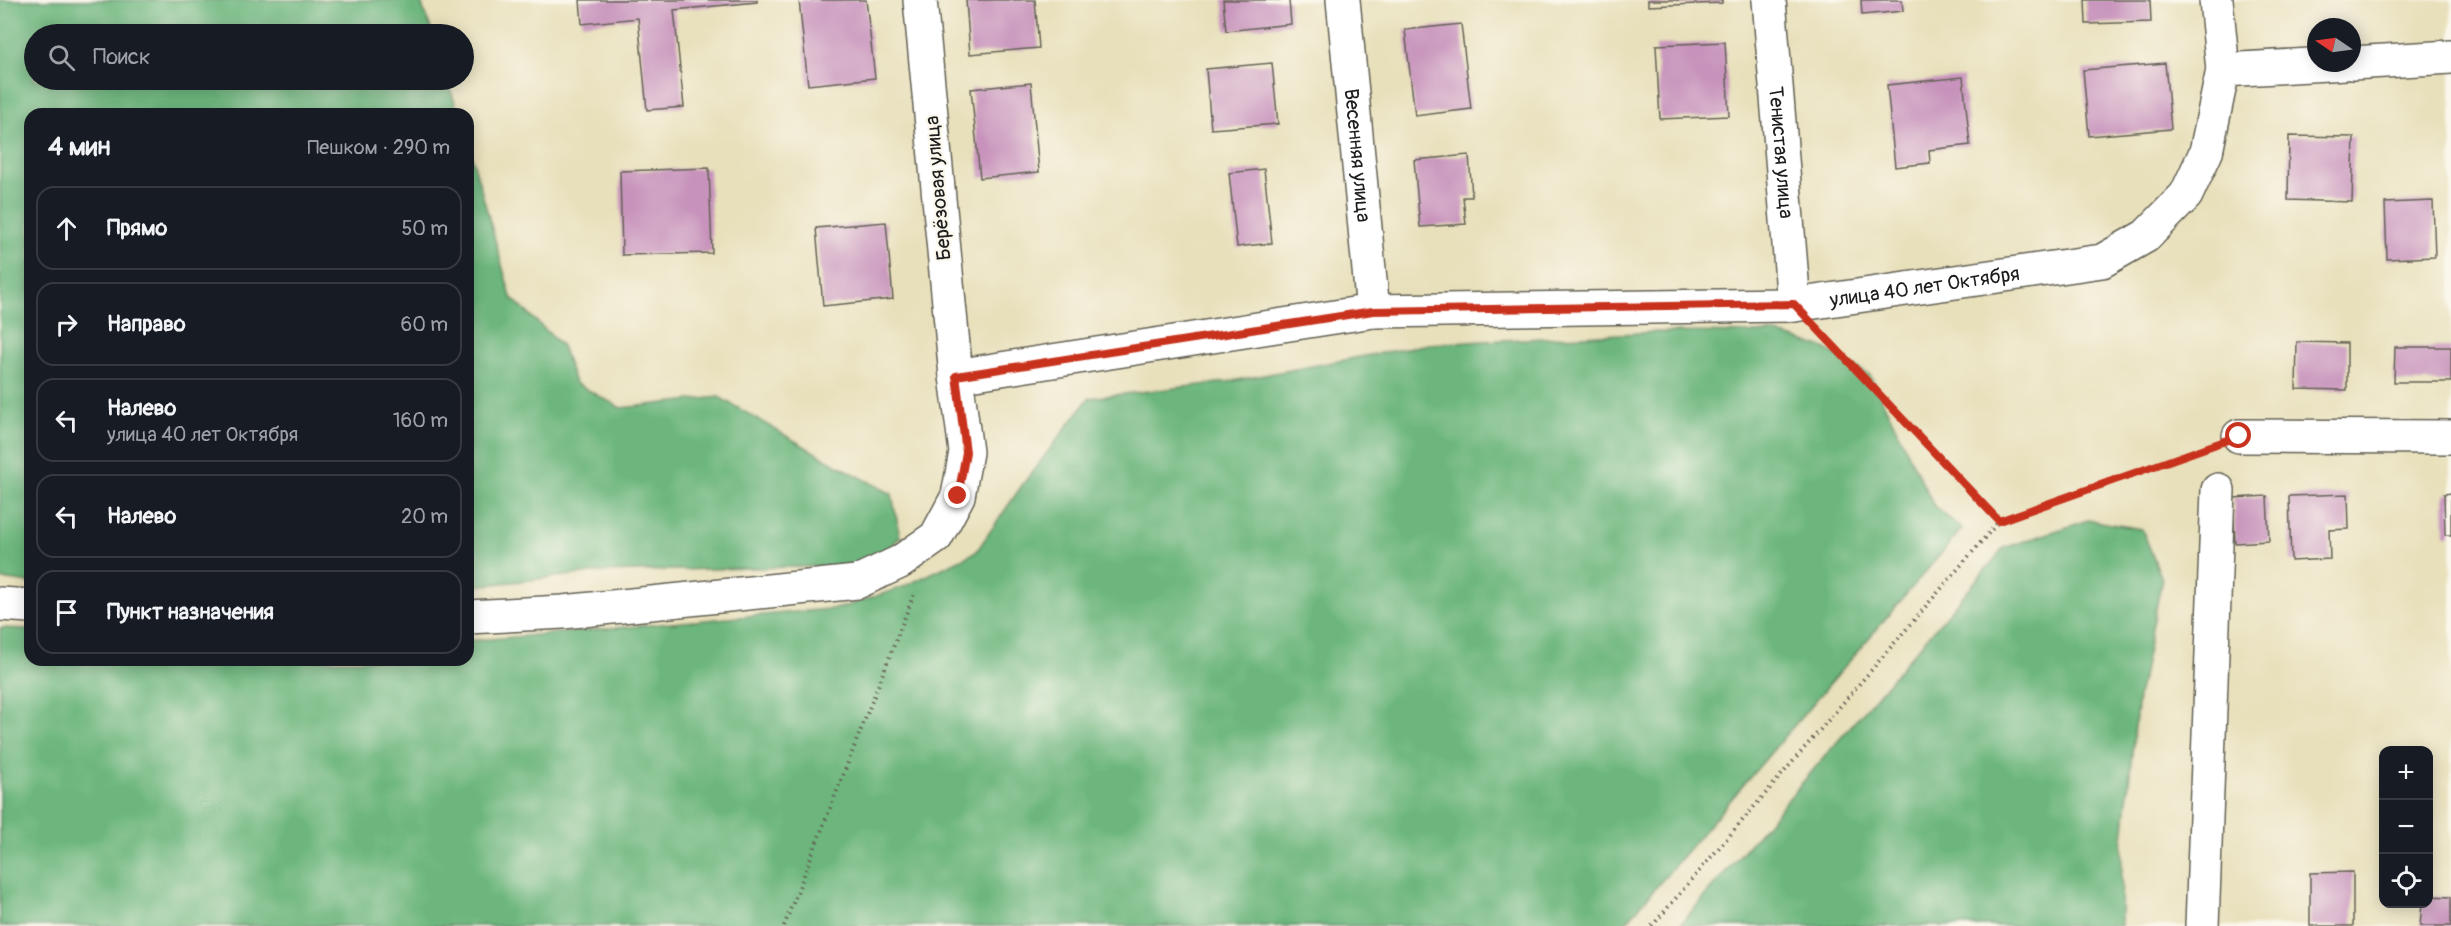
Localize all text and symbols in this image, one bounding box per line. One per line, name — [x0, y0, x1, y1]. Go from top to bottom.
north arrow — [2307, 18, 2361, 72]
search box — [24, 24, 474, 90]
icon: search — [45, 41, 78, 74]
text: Поиск — [93, 43, 150, 71]
street label: Тенистая улица — [1764, 85, 1799, 220]
street label: Весенняя улица — [1339, 87, 1377, 223]
street label: Берёзовая улица — [919, 115, 957, 261]
text: 4 мин — [48, 131, 110, 163]
text: Пешком · 290 m — [307, 135, 450, 160]
icon: ahead — [50, 212, 83, 245]
text: Прямо — [107, 214, 167, 242]
text: 50 m — [401, 216, 448, 241]
street label: улица 40 лет Октября — [1827, 260, 2021, 312]
icon: right — [50, 308, 83, 341]
text: Направо — [107, 310, 186, 338]
text: 60 m — [401, 312, 448, 337]
text: Налево — [107, 394, 176, 422]
icon: left — [50, 404, 83, 437]
text: 160 m — [393, 408, 448, 433]
text: улица 40 лет Октября — [107, 422, 298, 447]
route start — [2225, 422, 2251, 448]
route end — [944, 482, 970, 508]
icon: left — [50, 500, 83, 533]
text: Налево — [107, 502, 176, 530]
text: 20 m — [401, 504, 448, 529]
icon: arrive — [50, 596, 83, 629]
text: Пункт назначения — [107, 598, 274, 626]
map controls — [2379, 746, 2433, 908]
button: + — [2379, 746, 2433, 800]
button: − — [2379, 800, 2433, 854]
button: locate — [2379, 854, 2433, 908]

